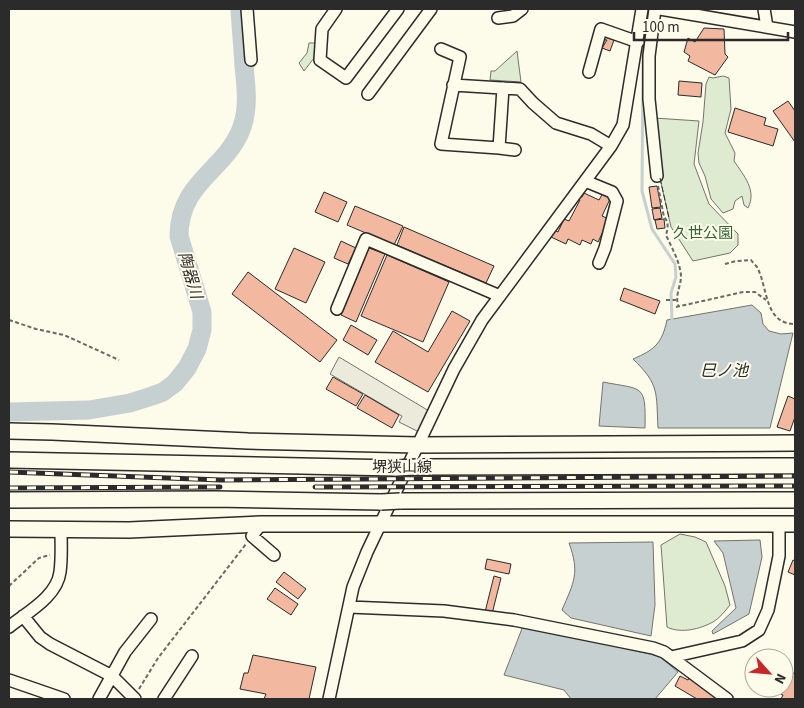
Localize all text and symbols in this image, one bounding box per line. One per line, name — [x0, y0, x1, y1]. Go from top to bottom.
scale bar — [634, 10, 788, 42]
text: 100 m — [642, 17, 680, 38]
park label: 久世公園 — [673, 223, 733, 244]
water label: 陶器川 — [173, 249, 208, 303]
water label: 巳ノ池 — [700, 360, 750, 382]
street label: 堺狭山線 — [372, 457, 432, 478]
north arrow — [744, 648, 794, 698]
text: N — [769, 670, 791, 687]

